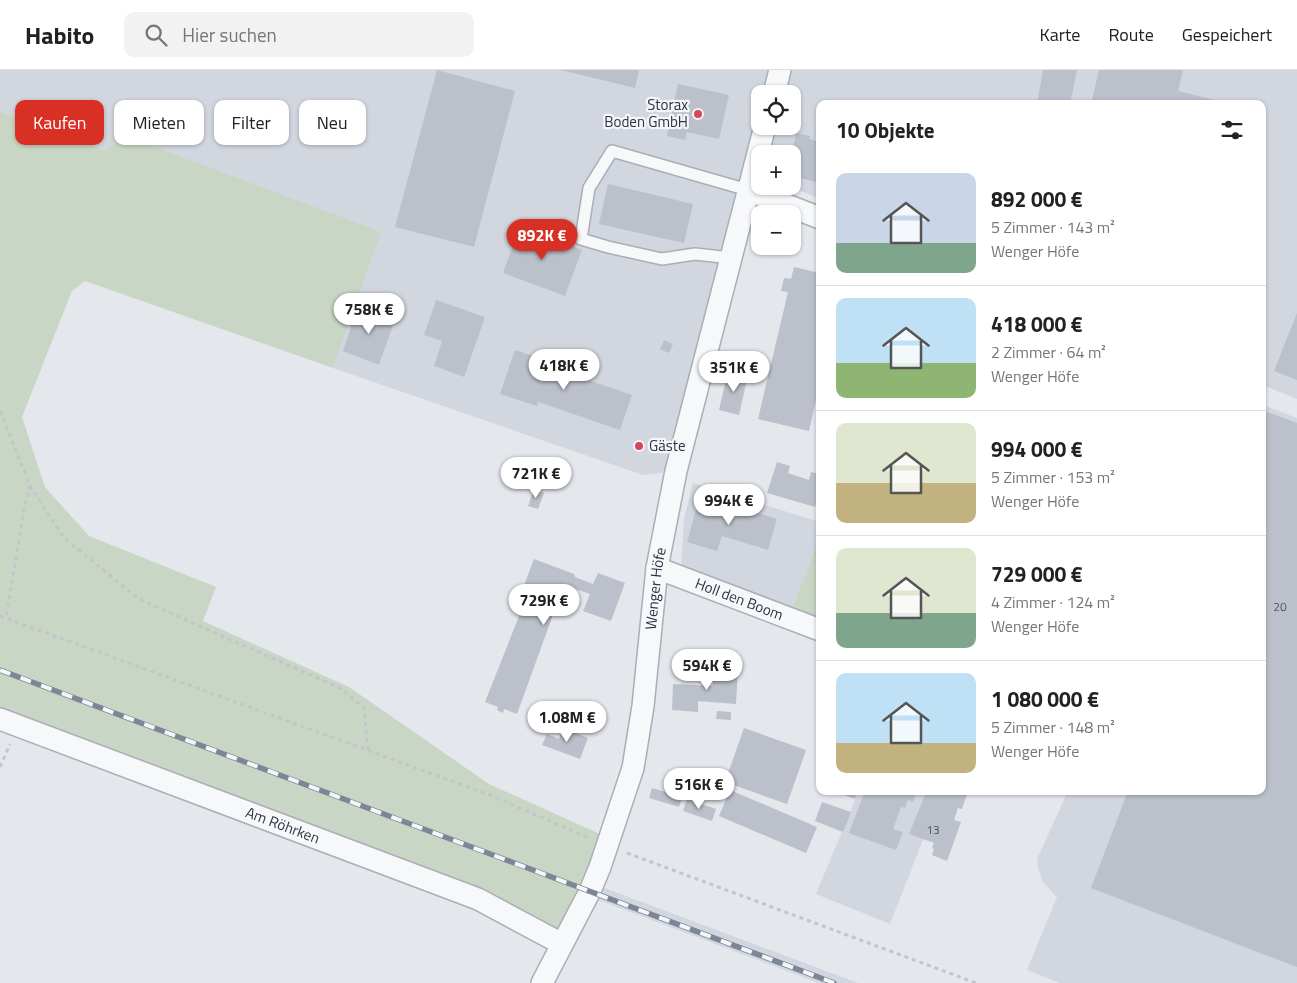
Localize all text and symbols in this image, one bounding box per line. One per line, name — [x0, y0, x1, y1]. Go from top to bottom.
search box — [124, 12, 474, 57]
text: Habito — [25, 17, 94, 53]
text: Hier suchen — [182, 20, 277, 49]
icon: search — [142, 21, 170, 49]
text: Karte — [1039, 21, 1080, 48]
text: Route — [1108, 21, 1154, 48]
text: Gespeichert — [1182, 21, 1272, 48]
map controls — [751, 85, 801, 255]
button: locate — [751, 85, 801, 135]
place label: Storax Boden GmbH — [604, 93, 688, 133]
chip: Kaufen — [15, 100, 104, 145]
chip: Mieten — [114, 100, 204, 145]
chip: Filter — [214, 100, 289, 145]
chip: Neu — [299, 100, 366, 145]
marker: Storax Boden GmbH — [692, 108, 704, 120]
text: 10 Objekte — [836, 114, 935, 146]
icon: filters — [1218, 116, 1246, 144]
button: + — [751, 145, 801, 195]
text: 892 000 € — [991, 183, 1083, 215]
icon: home — [876, 193, 936, 253]
button: − — [751, 205, 801, 255]
text: 5 Zimmer · 143 m² — [991, 215, 1115, 239]
pin: 892K € — [501, 218, 583, 261]
text: 892K € — [518, 223, 566, 247]
text: Wenger Höfe — [991, 239, 1079, 263]
pin: 758K € — [328, 292, 410, 335]
text: 758K € — [345, 297, 393, 321]
text: 418 000 € — [991, 308, 1083, 340]
icon: home — [876, 318, 936, 378]
text: 2 Zimmer · 64 m² — [991, 340, 1106, 364]
pin: 418K € — [523, 348, 605, 391]
pin: 351K € — [693, 350, 775, 393]
text: 418K € — [540, 353, 588, 377]
text: 351K € — [710, 355, 758, 379]
text: Wenger Höfe — [991, 364, 1079, 388]
text: 994 000 € — [991, 433, 1083, 465]
place label: Gäste — [649, 434, 686, 457]
marker: Gäste — [633, 440, 645, 452]
icon: home — [876, 443, 936, 503]
pin: 721K € — [495, 456, 577, 499]
text: 721K € — [512, 461, 560, 485]
text: 5 Zimmer · 153 m² — [991, 465, 1115, 489]
pin: 994K € — [688, 484, 770, 526]
text: 994K € — [705, 488, 753, 512]
text: Wenger Höfe — [991, 489, 1079, 513]
street label: Wenger Höfe — [639, 545, 672, 631]
text: 729 000 € — [991, 558, 1083, 590]
icon: home — [876, 568, 936, 628]
street label: Holl den Boom — [692, 572, 787, 626]
pin: 729K € — [503, 584, 585, 626]
text: 729K € — [520, 588, 568, 612]
text: 4 Zimmer · 124 m² — [991, 590, 1115, 614]
house number: 20 — [1273, 597, 1287, 616]
text: Wenger Höfe — [991, 614, 1079, 638]
pin: 594K € — [666, 648, 748, 691]
text: 594K € — [683, 653, 731, 677]
text: 1 080 000 € — [991, 683, 1099, 715]
icon: home — [876, 693, 936, 753]
pin: 1.08M € — [521, 700, 613, 743]
text: 1.08M € — [538, 705, 596, 729]
text: 5 Zimmer · 148 m² — [991, 715, 1115, 739]
text: Wenger Höfe — [991, 739, 1079, 763]
pin: 516K € — [658, 768, 740, 810]
text: 516K € — [675, 772, 723, 796]
street label: Am Röhrken — [242, 800, 323, 849]
house number: 13 — [926, 820, 940, 839]

